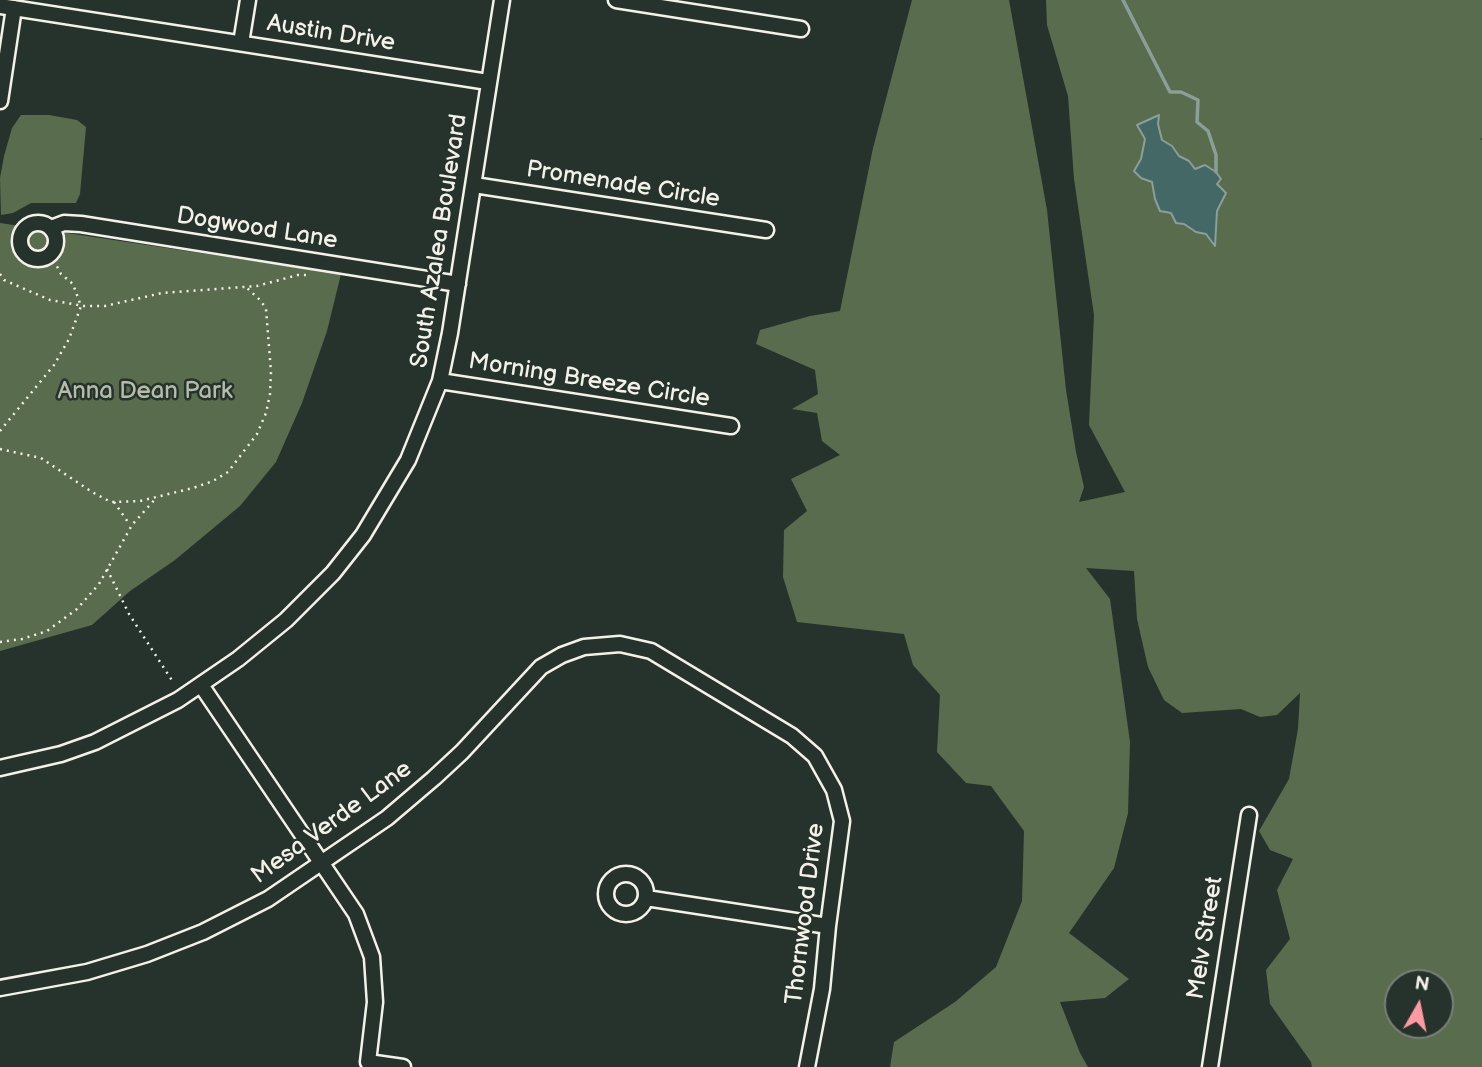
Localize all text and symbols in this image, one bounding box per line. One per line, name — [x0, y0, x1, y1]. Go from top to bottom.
street label: Austin Drive — [265, 10, 397, 58]
street label: South Azalea Boulevard — [406, 112, 474, 370]
street label: Promenade Circle — [524, 155, 722, 215]
street label: Dogwood Lane — [174, 202, 340, 256]
street label: Morning Breeze Circle — [466, 348, 712, 414]
park label: Anna Dean Park — [58, 378, 232, 406]
street label: Mesa Verde Lane — [246, 755, 418, 891]
street label: Thornwood Drive — [781, 822, 831, 1006]
street label: Melv Street — [1182, 874, 1230, 1002]
north arrow — [1384, 969, 1454, 1039]
text: N — [1413, 972, 1431, 997]

